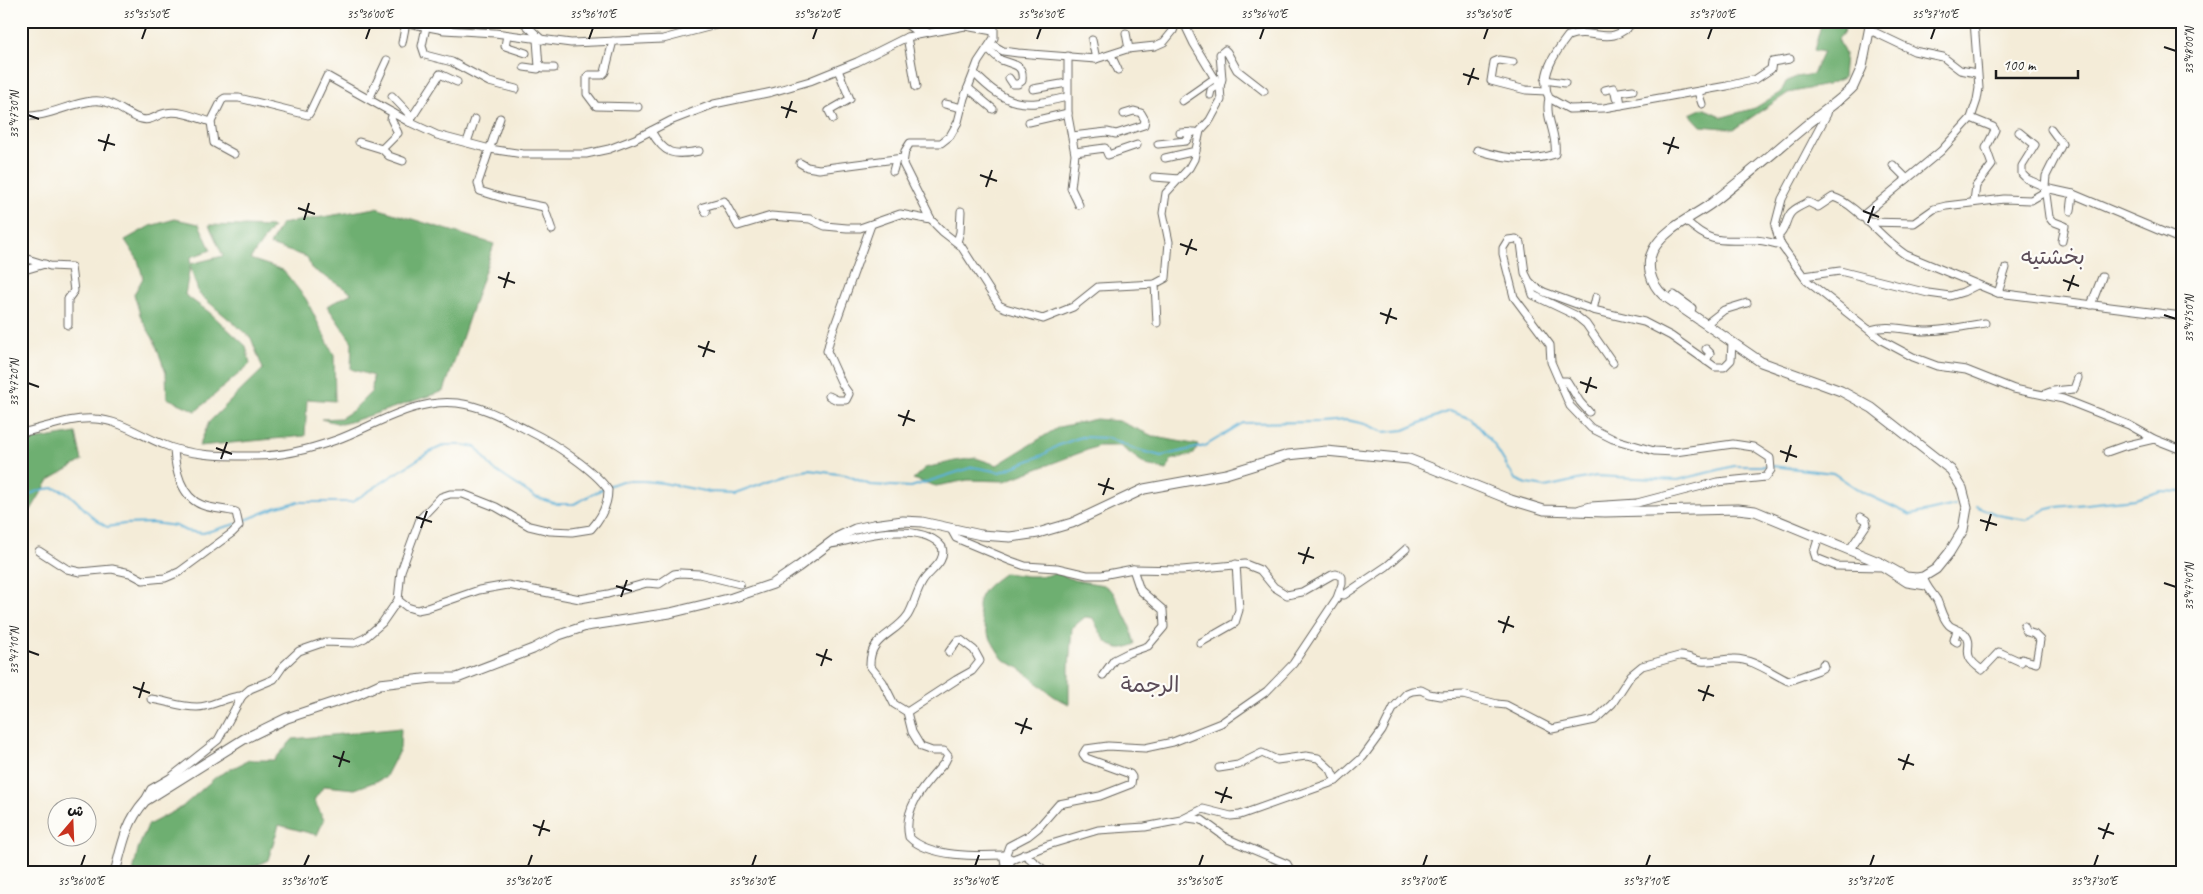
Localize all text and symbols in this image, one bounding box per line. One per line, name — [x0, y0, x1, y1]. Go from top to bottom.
text: 35°35'50"E — [123, 6, 171, 22]
text: 35°36'00"E — [347, 6, 395, 22]
text: 35°36'10"E — [570, 6, 618, 22]
text: 35°36'20"E — [794, 6, 842, 22]
text: 35°36'30"E — [1018, 6, 1066, 22]
text: 35°36'40"E — [1241, 6, 1289, 22]
text: 35°36'50"E — [1465, 6, 1513, 22]
text: 35°37'00"E — [1689, 6, 1737, 22]
text: 35°37'10"E — [1912, 6, 1960, 22]
text: 33°48'00"N — [2181, 26, 2197, 75]
scale bar — [1996, 48, 2078, 80]
text: 100 m — [2003, 56, 2037, 75]
text: 33°47'30"N — [6, 90, 22, 139]
district label: بخشتيه — [2021, 243, 2085, 271]
text: 33°47'50"N — [2181, 294, 2197, 343]
text: 33°47'20"N — [6, 358, 22, 407]
text: 33°47'40"N — [2181, 562, 2197, 611]
text: 33°47'10"N — [6, 626, 22, 675]
district label: الرجمة — [1121, 671, 1179, 699]
north arrow — [48, 796, 98, 846]
text: ش — [66, 800, 86, 821]
text: 35°36'00"E — [58, 873, 106, 889]
text: 35°36'10"E — [281, 873, 329, 889]
text: 35°36'20"E — [505, 873, 553, 889]
text: 35°36'30"E — [729, 873, 777, 889]
text: 35°36'40"E — [952, 873, 1000, 889]
text: 35°36'50"E — [1176, 873, 1224, 889]
text: 35°37'00"E — [1400, 873, 1448, 889]
text: 35°37'10"E — [1623, 873, 1671, 889]
text: 35°37'20"E — [1847, 873, 1895, 889]
text: 35°37'30"E — [2071, 873, 2119, 889]

